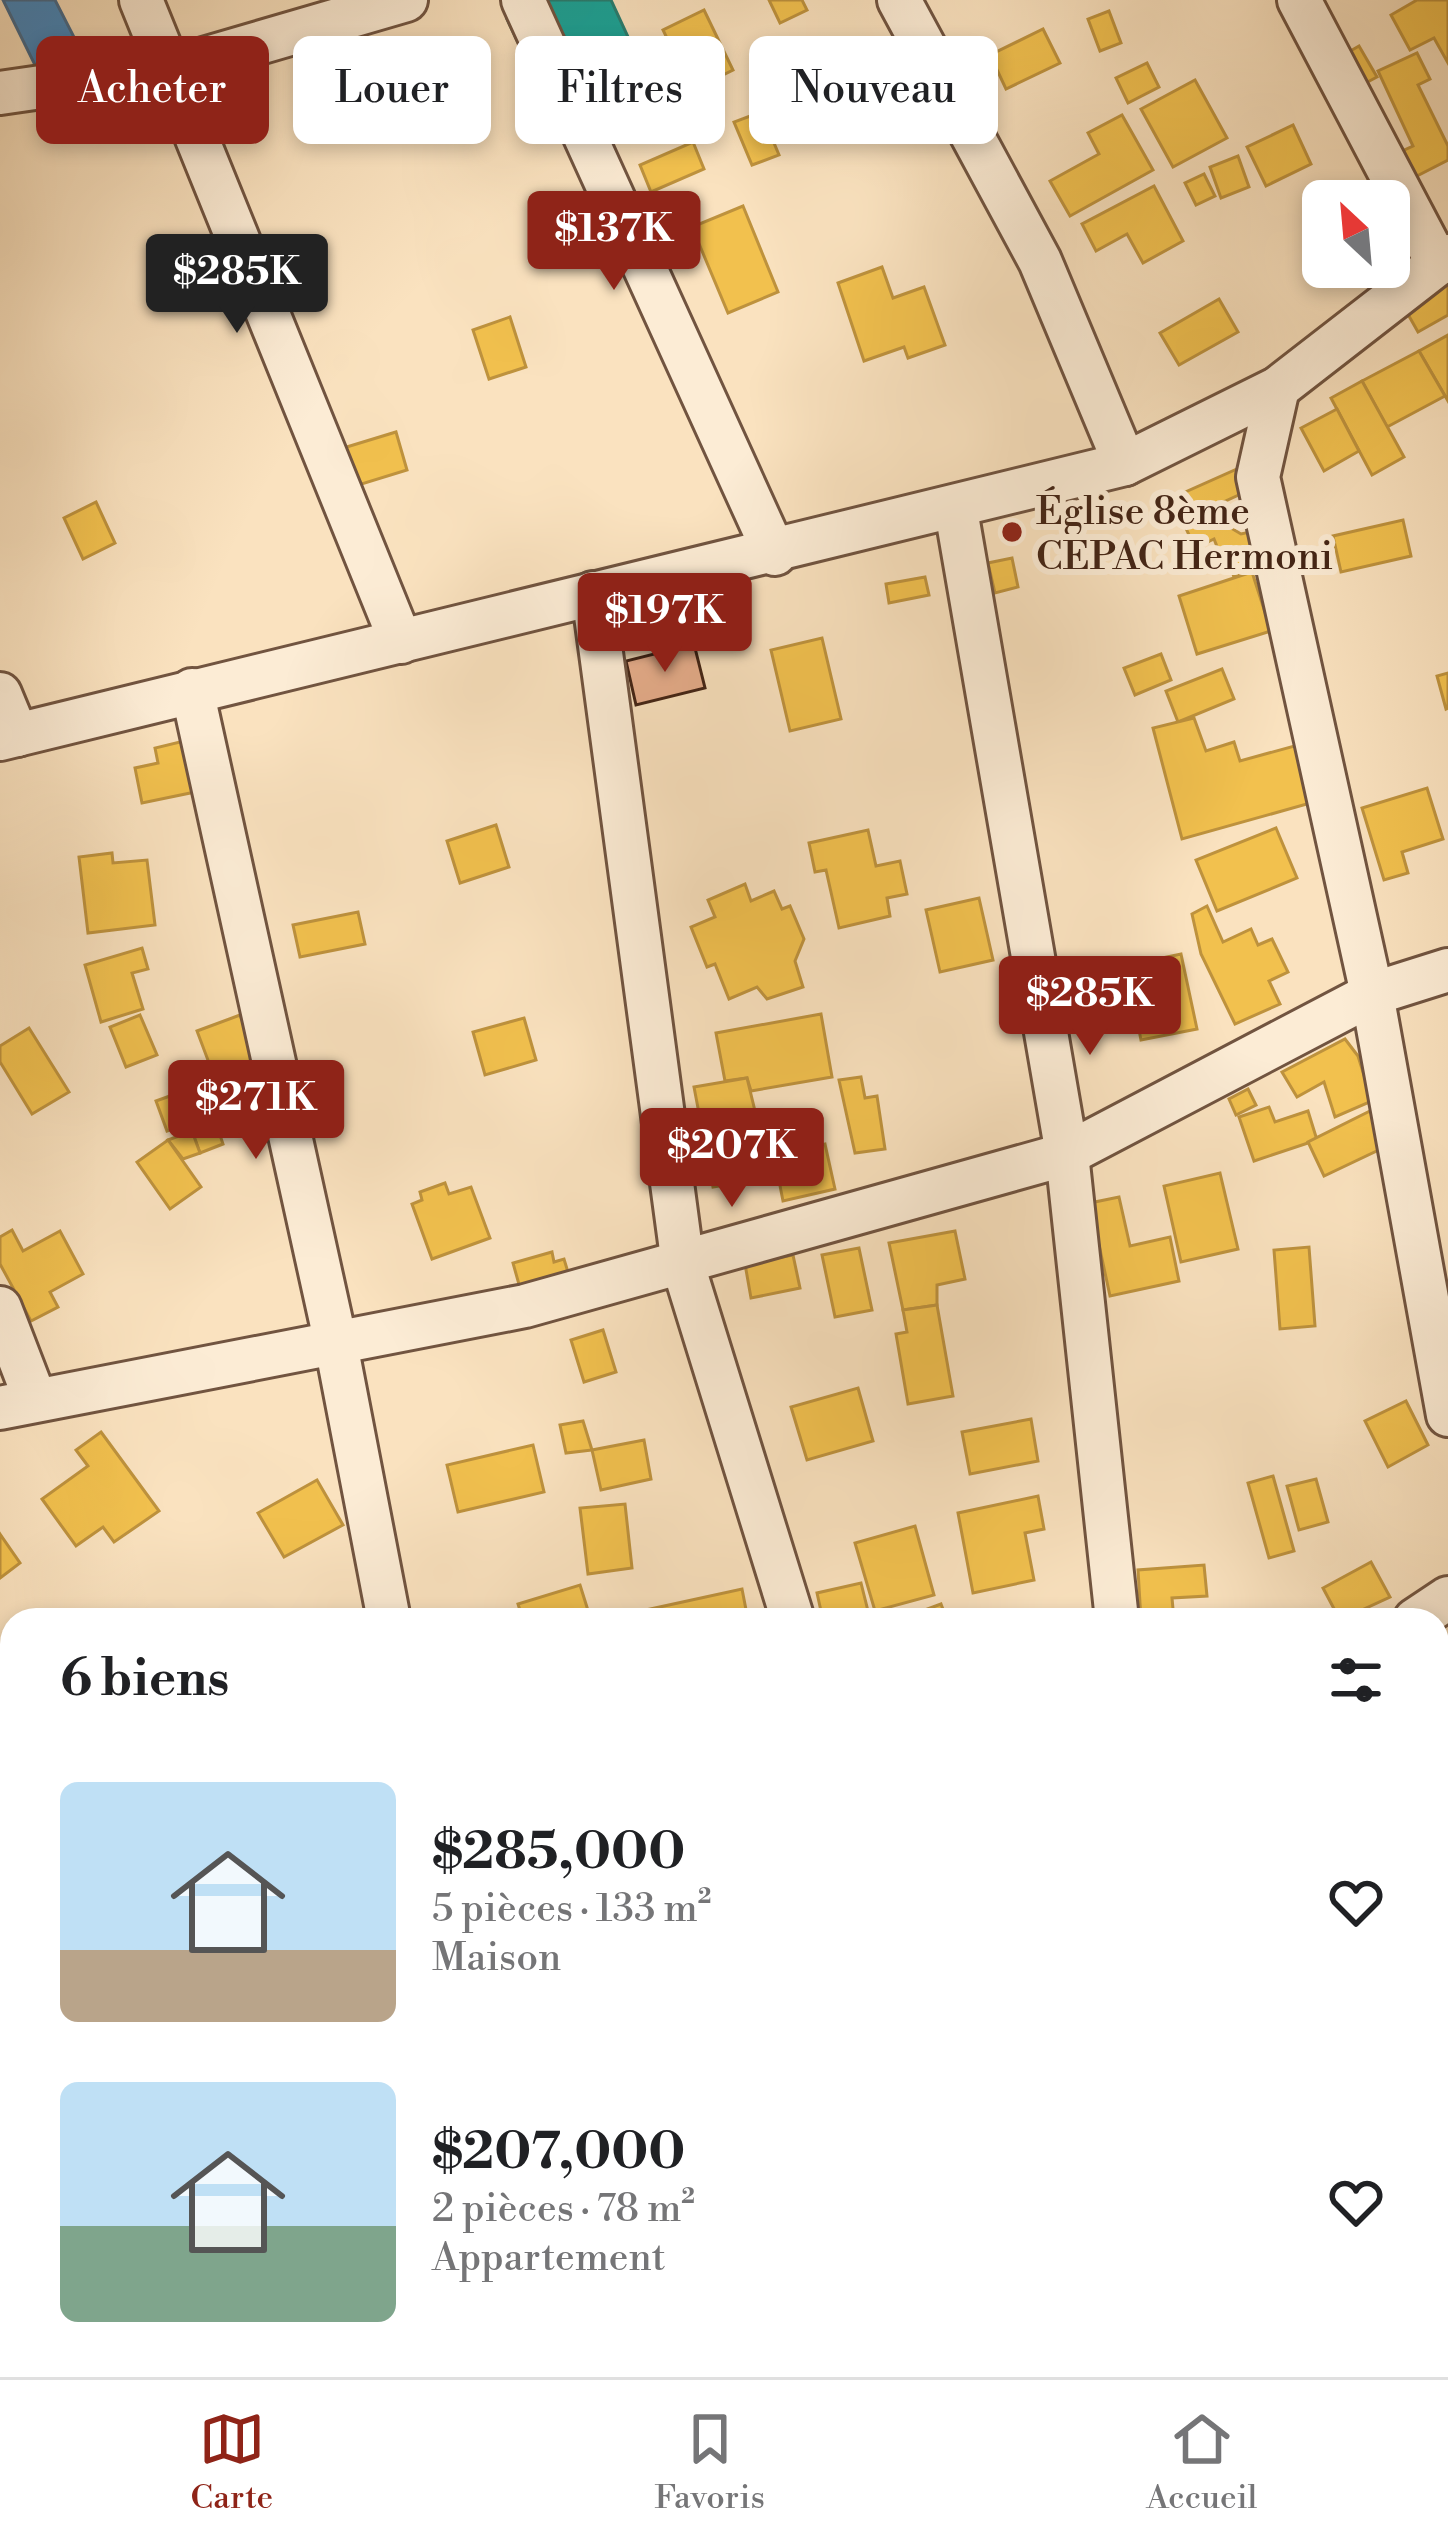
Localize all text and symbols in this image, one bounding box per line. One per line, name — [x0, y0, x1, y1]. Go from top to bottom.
chip: Acheter — [36, 36, 269, 144]
chip: Louer — [293, 36, 491, 144]
chip: Filtres — [515, 36, 725, 144]
chip: Nouveau — [749, 36, 998, 144]
north arrow — [1302, 180, 1410, 288]
map controls — [1302, 180, 1410, 288]
pin: $137K — [530, 191, 698, 293]
text: $137K — [554, 205, 674, 254]
pin: $285K — [153, 234, 321, 336]
text: $285K — [173, 248, 301, 297]
place label: Église 8ème CEPAC Hermoni — [1036, 486, 1333, 582]
marker: Église 8ème CEPAC Hermoni — [999, 519, 1025, 545]
pin: $197K — [581, 573, 749, 675]
text: $197K — [605, 587, 725, 636]
pin: $285K — [1006, 956, 1174, 1058]
text: $285K — [1026, 970, 1154, 1019]
pin: $271K — [172, 1060, 340, 1162]
text: $271K — [195, 1074, 317, 1123]
pin: $207K — [648, 1108, 816, 1210]
text: $207K — [667, 1122, 797, 1171]
icon: filters — [1323, 1647, 1389, 1713]
text: 6 biens — [60, 1648, 229, 1712]
text: $285,000 — [432, 1821, 685, 1885]
icon: home — [156, 1830, 300, 1974]
icon: heart — [1323, 1869, 1389, 1935]
text: 5 pièces · 133 m² — [432, 1885, 711, 1934]
text: Maison — [432, 1934, 561, 1983]
text: $207,000 — [432, 2121, 685, 2185]
icon: home — [156, 2130, 300, 2274]
icon: heart — [1323, 2169, 1389, 2235]
text: 2 pièces · 78 m² — [432, 2185, 695, 2234]
text: Appartement — [432, 2234, 666, 2283]
tab: Carte — [191, 2406, 273, 2519]
tab: Favoris — [654, 2406, 765, 2519]
tab: Accueil — [1146, 2406, 1257, 2519]

